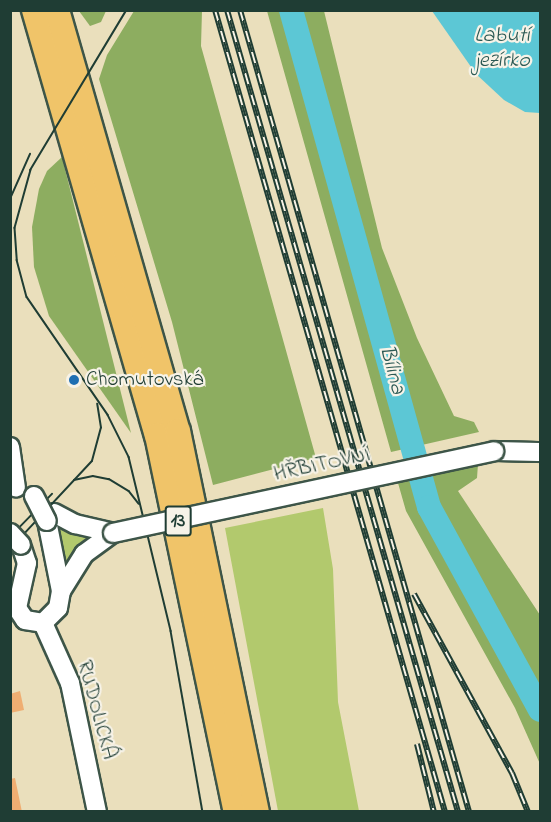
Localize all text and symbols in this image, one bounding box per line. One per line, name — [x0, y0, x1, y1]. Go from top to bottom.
water label: Labutí jezírko — [474, 23, 530, 74]
water label: Bílina — [372, 343, 410, 397]
place label: Chomutovská — [86, 367, 203, 393]
marker: Chomutovská — [67, 373, 81, 387]
street label: HŘBITOVNÍ — [272, 443, 372, 487]
road number: 13 — [164, 504, 192, 538]
street label: RUDOLICKÁ — [71, 658, 121, 762]

